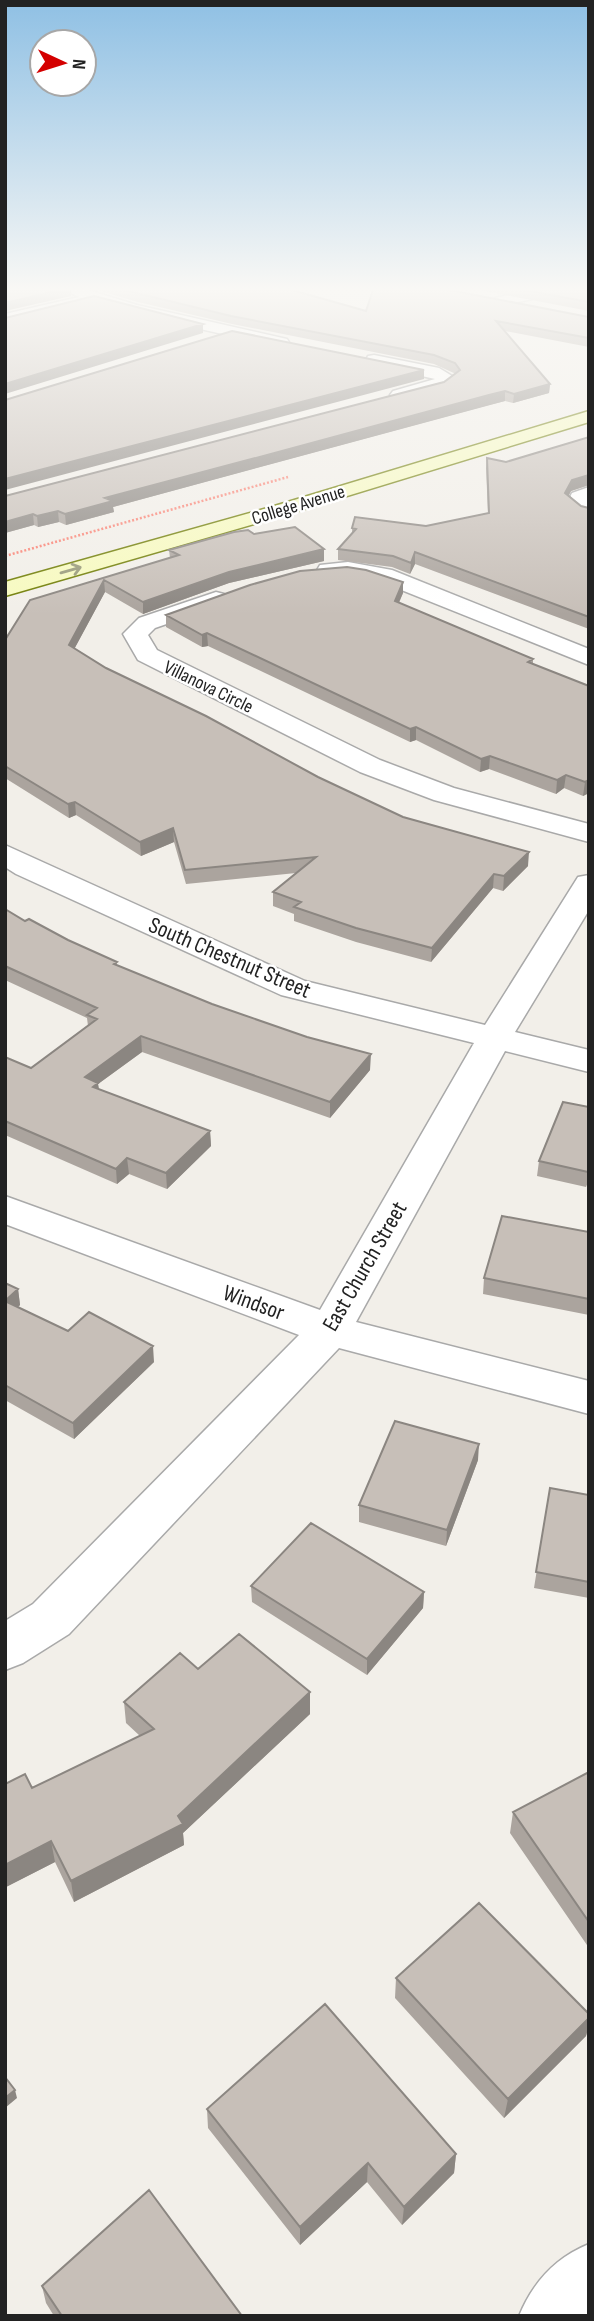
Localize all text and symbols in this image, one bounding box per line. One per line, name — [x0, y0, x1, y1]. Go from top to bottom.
north arrow — [28, 28, 98, 98]
text: N — [67, 58, 90, 70]
street label: College Avenue — [249, 480, 348, 531]
one-way arrow — [59, 563, 82, 576]
street label: Villanova Circle — [160, 656, 257, 719]
street label: South Chestnut Street — [144, 911, 315, 1005]
street label: East Church Street — [316, 1197, 413, 1336]
street label: Windsor — [219, 1279, 288, 1327]

